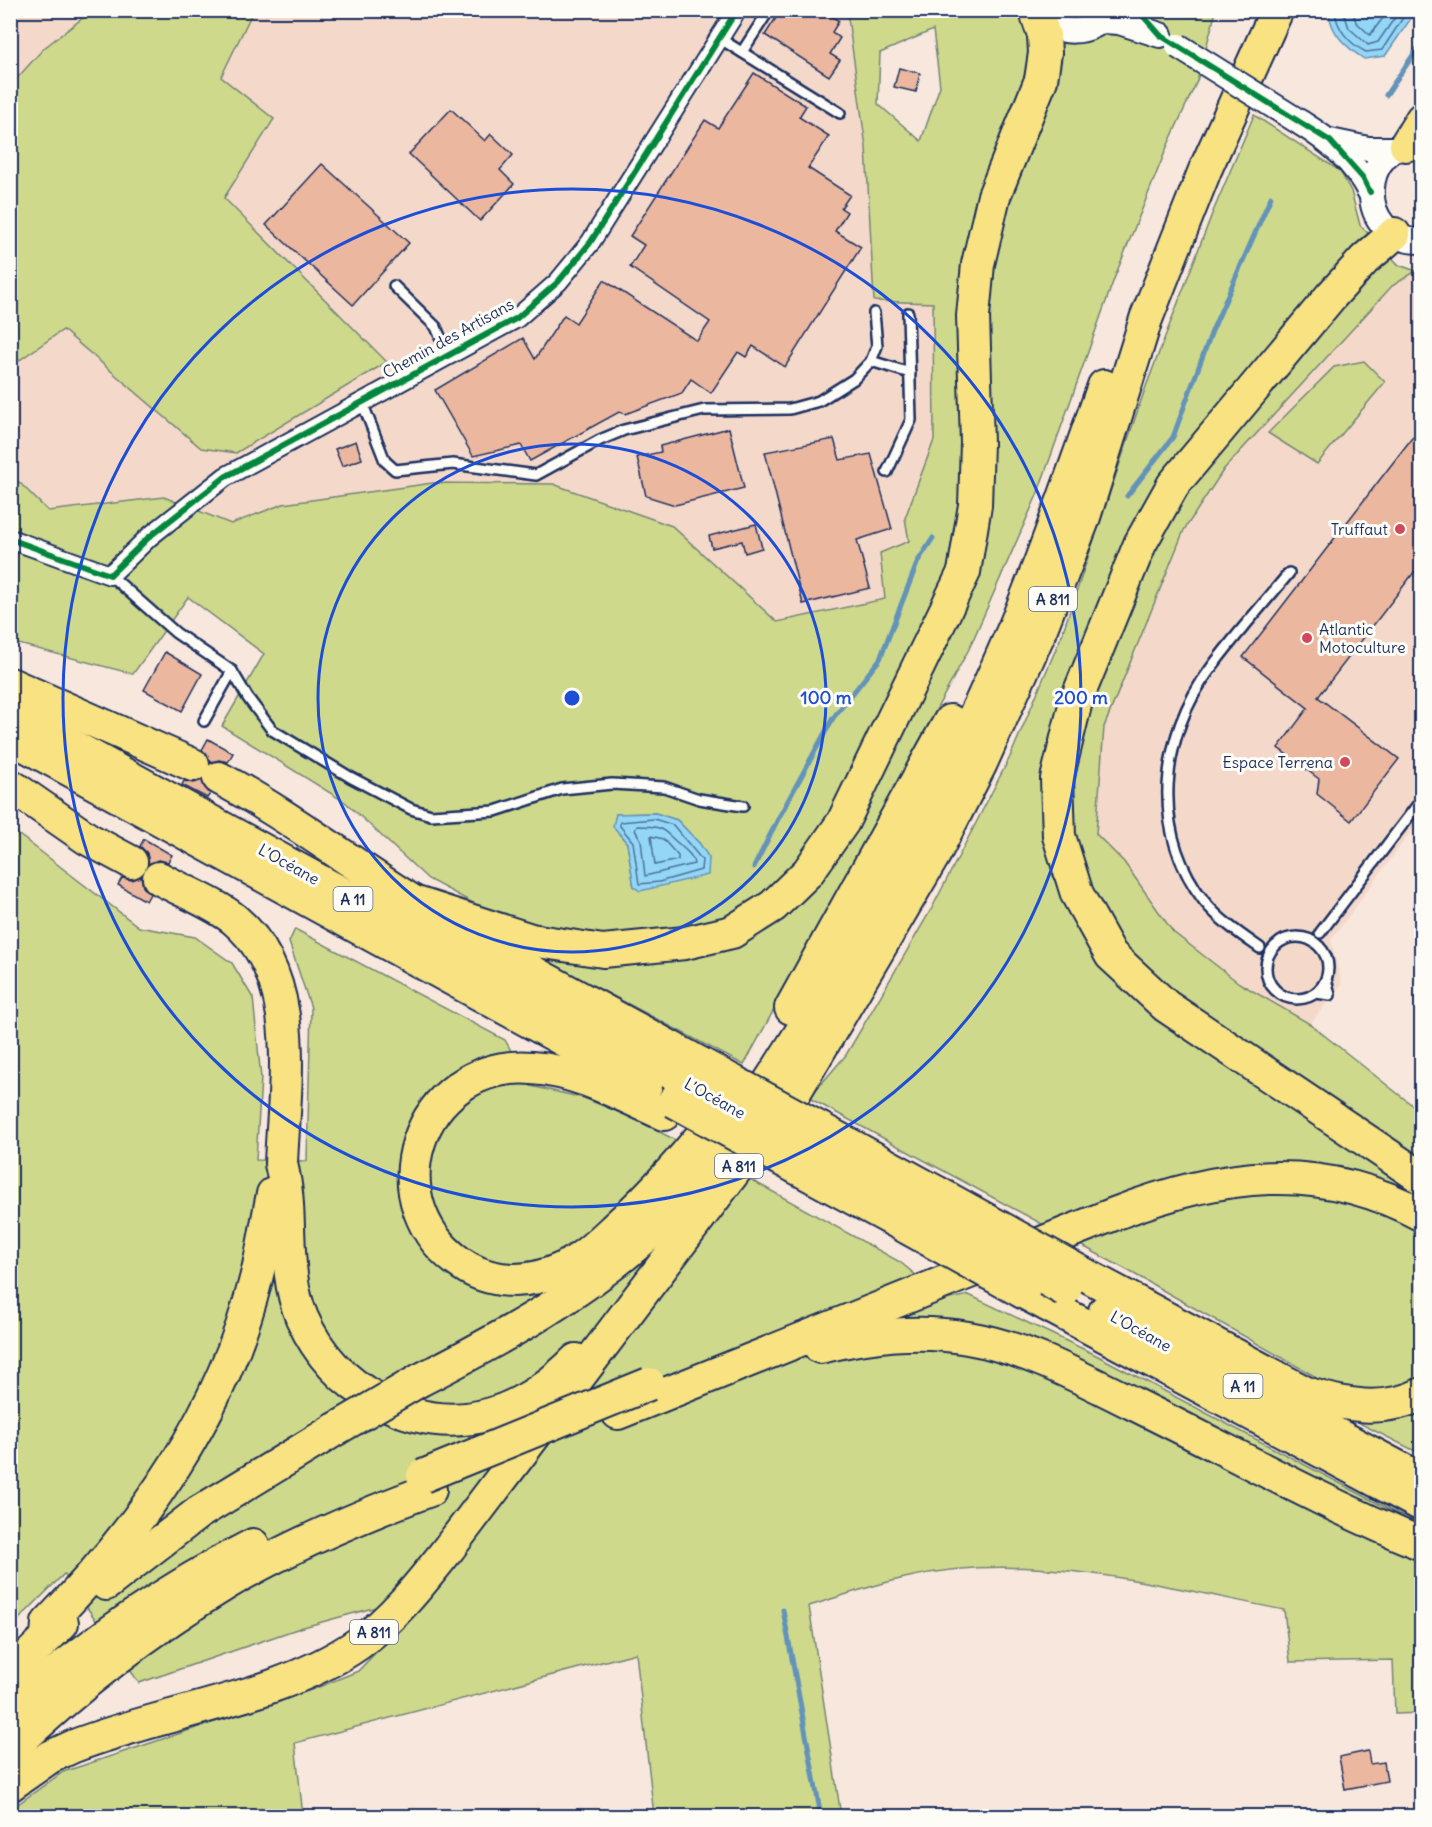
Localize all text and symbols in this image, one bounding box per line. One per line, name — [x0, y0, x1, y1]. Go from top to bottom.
street label: Chemin des Artisans — [379, 294, 517, 382]
place label: Truffaut — [1331, 519, 1389, 539]
marker: Truffaut — [1393, 522, 1407, 536]
road number: A 811 — [1029, 587, 1077, 611]
place label: Atlantic Motoculture — [1319, 619, 1406, 657]
marker: Atlantic Motoculture — [1300, 631, 1314, 645]
text: 100 m — [801, 686, 852, 709]
text: 200 m — [1054, 686, 1108, 709]
centre of rings — [562, 688, 582, 708]
place label: Espace Terrena — [1222, 752, 1333, 772]
marker: Espace Terrena — [1338, 755, 1352, 769]
street label: L’Océane — [255, 839, 323, 889]
road number: A 11 — [334, 887, 372, 911]
street label: L’Océane — [681, 1073, 749, 1123]
road number: A 811 — [715, 1154, 763, 1178]
street label: L’Océane — [1107, 1306, 1175, 1356]
road number: A 11 — [1224, 1374, 1262, 1398]
road number: A 811 — [350, 1620, 398, 1644]

